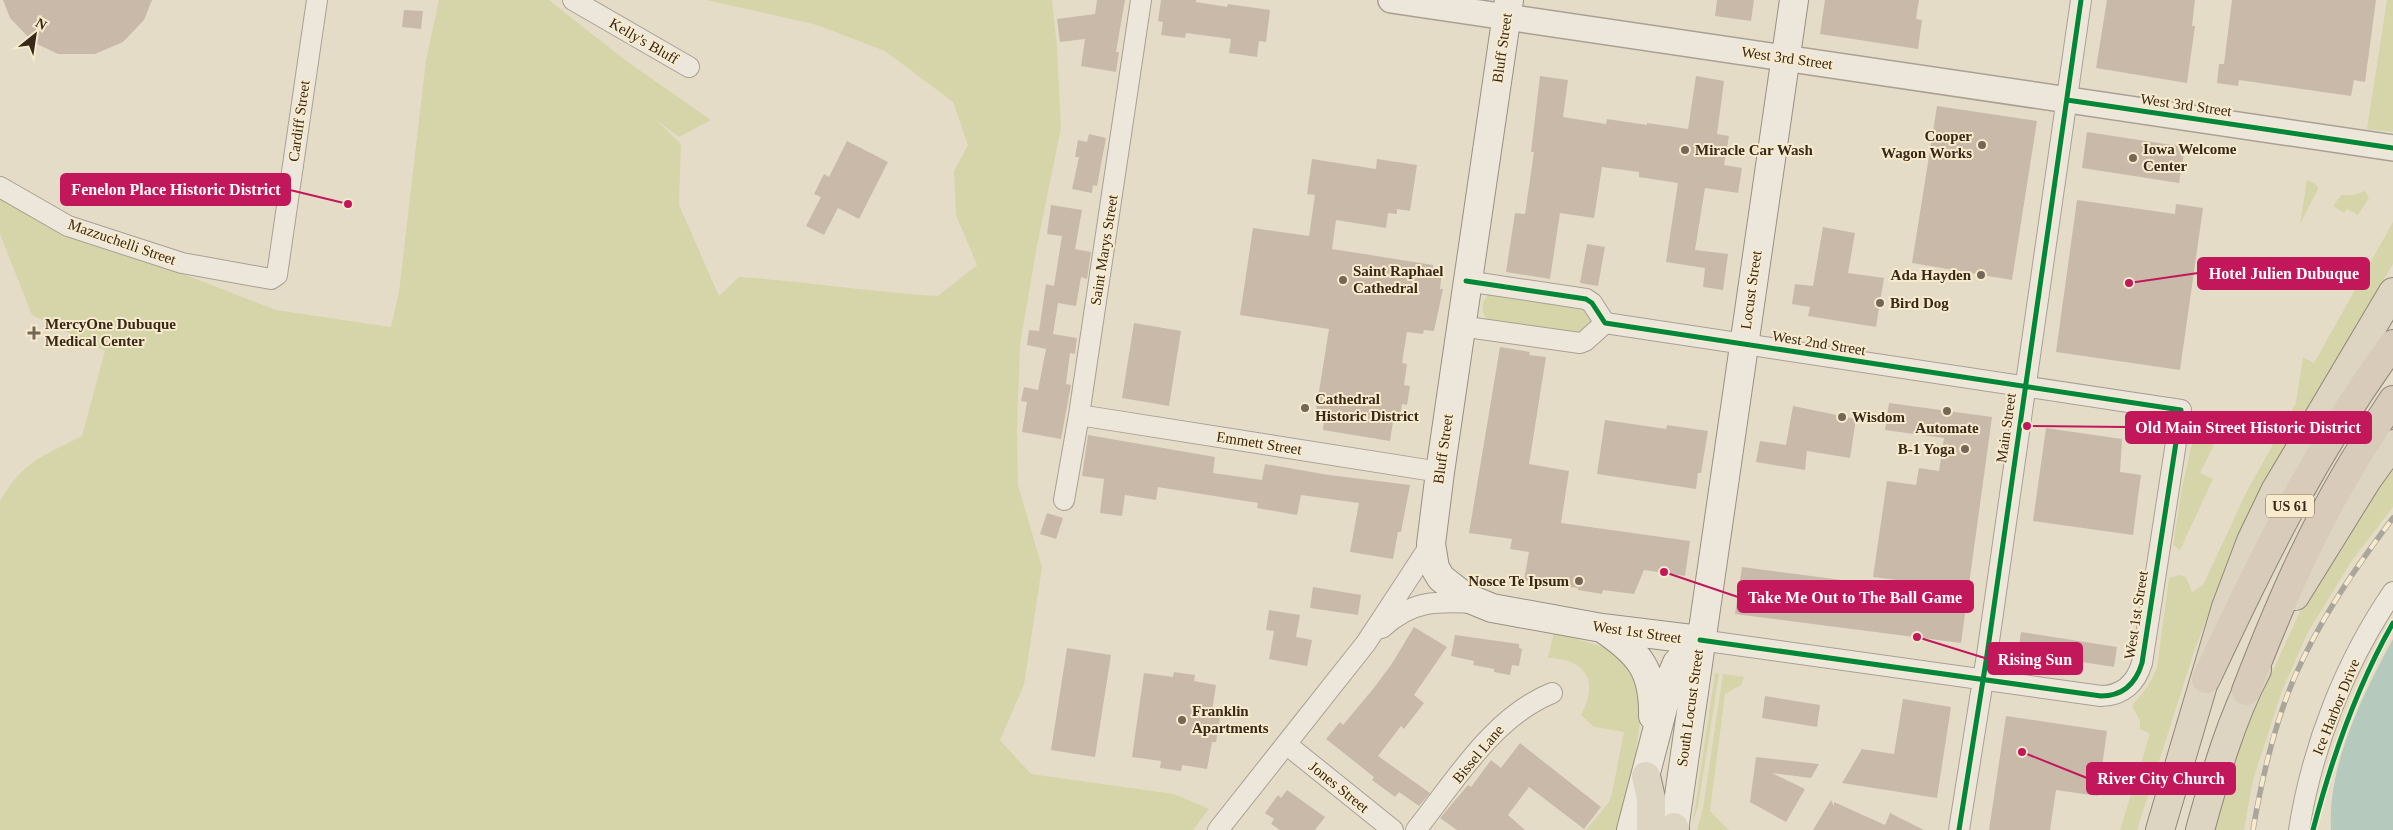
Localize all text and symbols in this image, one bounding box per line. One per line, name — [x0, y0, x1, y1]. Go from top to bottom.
north arrow — [10, 10, 60, 60]
street label: Bluff Street — [1489, 11, 1515, 84]
text: N — [33, 15, 49, 33]
street label: Kelly's Bluff — [607, 15, 681, 67]
street label: West 3rd Street — [1740, 44, 1835, 72]
street label: Cardiff Street — [285, 79, 313, 163]
street label: West 3rd Street — [2139, 91, 2234, 119]
place label: Cooper Wagon Works — [1881, 128, 1972, 161]
marker: Cooper Wagon Works — [1976, 139, 1988, 151]
place label: Iowa Welcome Center — [2143, 141, 2237, 174]
place label: Miracle Car Wash — [1695, 142, 1813, 158]
marker: Miracle Car Wash — [1679, 144, 1691, 156]
marker: Iowa Welcome Center — [2127, 152, 2139, 164]
callout: Fenelon Place Historic District — [61, 174, 290, 205]
text: Fenelon Place Historic District — [71, 181, 281, 198]
street label: Saint Marys Street — [1087, 193, 1121, 306]
street label: Mazzuchelli Street — [66, 216, 179, 268]
street label: Locust Street — [1738, 249, 1765, 331]
callout: Hotel Julien Dubuque — [2198, 258, 2369, 289]
place label: Saint Raphael Cathedral — [1353, 263, 1443, 296]
text: Hotel Julien Dubuque — [2209, 265, 2359, 283]
place label: Ada Hayden — [1891, 267, 1972, 283]
marker: Ada Hayden — [1975, 269, 1987, 281]
marker: Saint Raphael Cathedral — [1337, 274, 1349, 286]
place label: Bird Dog — [1890, 295, 1949, 311]
marker: Bird Dog — [1874, 297, 1886, 309]
place label: MercyOne Dubuque Medical Center — [45, 316, 176, 349]
marker: MercyOne Dubuque Medical Center — [27, 326, 41, 340]
street label: West 2nd Street — [1771, 328, 1868, 358]
place label: Cathedral Historic District — [1315, 391, 1419, 424]
street label: Main Street — [1993, 391, 2019, 464]
marker: Cathedral Historic District — [1299, 402, 1311, 414]
marker: Automate — [1941, 405, 1953, 417]
place label: Wisdom — [1852, 409, 1906, 425]
marker: Wisdom — [1836, 411, 1848, 423]
street label: Bluff Street — [1430, 412, 1456, 485]
callout: Old Main Street Historic District — [2126, 412, 2371, 443]
text: Old Main Street Historic District — [2135, 419, 2361, 436]
place label: Automate — [1915, 420, 1979, 436]
street label: Emmett Street — [1215, 428, 1304, 458]
place label: B-1 Yoga — [1898, 441, 1955, 457]
marker: B-1 Yoga — [1959, 443, 1971, 455]
road number: US 61 — [2266, 494, 2314, 518]
street label: West 1st Street — [2121, 569, 2151, 661]
place label: Nosce Te Ipsum — [1468, 573, 1570, 589]
marker: Nosce Te Ipsum — [1573, 575, 1585, 587]
callout: Take Me Out to The Ball Game — [1738, 581, 1973, 612]
text: Take Me Out to The Ball Game — [1748, 589, 1962, 606]
street label: West 1st Street — [1592, 618, 1683, 646]
callout: Rising Sun — [1988, 643, 2082, 674]
street label: South Locust Street — [1674, 647, 1706, 768]
text: Rising Sun — [1998, 651, 2072, 669]
street label: Ice Harbor Drive — [2309, 656, 2363, 757]
place label: Franklin Apartments — [1192, 703, 1269, 736]
marker: Franklin Apartments — [1176, 714, 1188, 726]
street label: Bissel Lane — [1449, 722, 1507, 786]
street label: Jones Street — [1306, 758, 1373, 816]
callout: River City Church — [2087, 763, 2235, 794]
text: River City Church — [2097, 770, 2225, 788]

